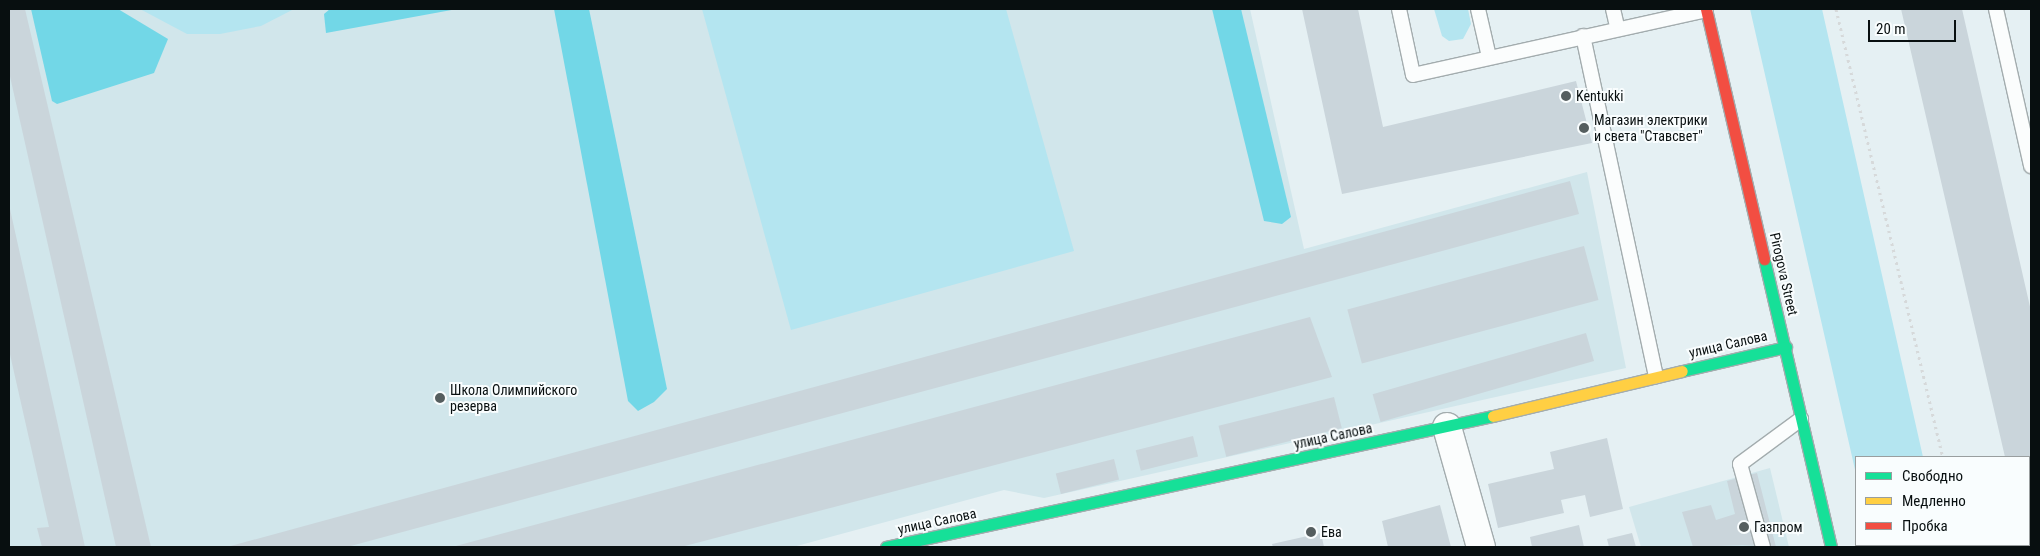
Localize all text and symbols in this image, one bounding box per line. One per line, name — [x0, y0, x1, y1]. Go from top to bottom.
scale bar — [1870, 10, 1958, 42]
text: 20 m — [1876, 20, 1906, 38]
place label: Kentukki — [1576, 88, 1624, 104]
marker: Kentukki — [1560, 90, 1572, 102]
place label: Магазин электрики и света "Ставсвет" — [1594, 112, 1708, 144]
marker: Магазин электрики и света "Ставсвет" — [1578, 122, 1590, 134]
street label: Pirogova Street — [1766, 231, 1802, 317]
street label: улица Салова — [1687, 327, 1769, 361]
place label: Школа Олимпийского резерва — [450, 382, 577, 414]
marker: Школа Олимпийского резерва — [434, 392, 446, 404]
street label: улица Салова — [1292, 420, 1374, 452]
legend — [1855, 456, 2030, 546]
text: Свободно — [1902, 467, 1963, 485]
text: Медленно — [1902, 492, 1966, 510]
street label: улица Салова — [896, 505, 978, 537]
text: Пробка — [1902, 517, 1948, 535]
place label: Газпром — [1754, 519, 1802, 535]
marker: Газпром — [1738, 521, 1750, 533]
place label: Ева — [1321, 524, 1342, 540]
marker: Ева — [1305, 526, 1317, 538]

